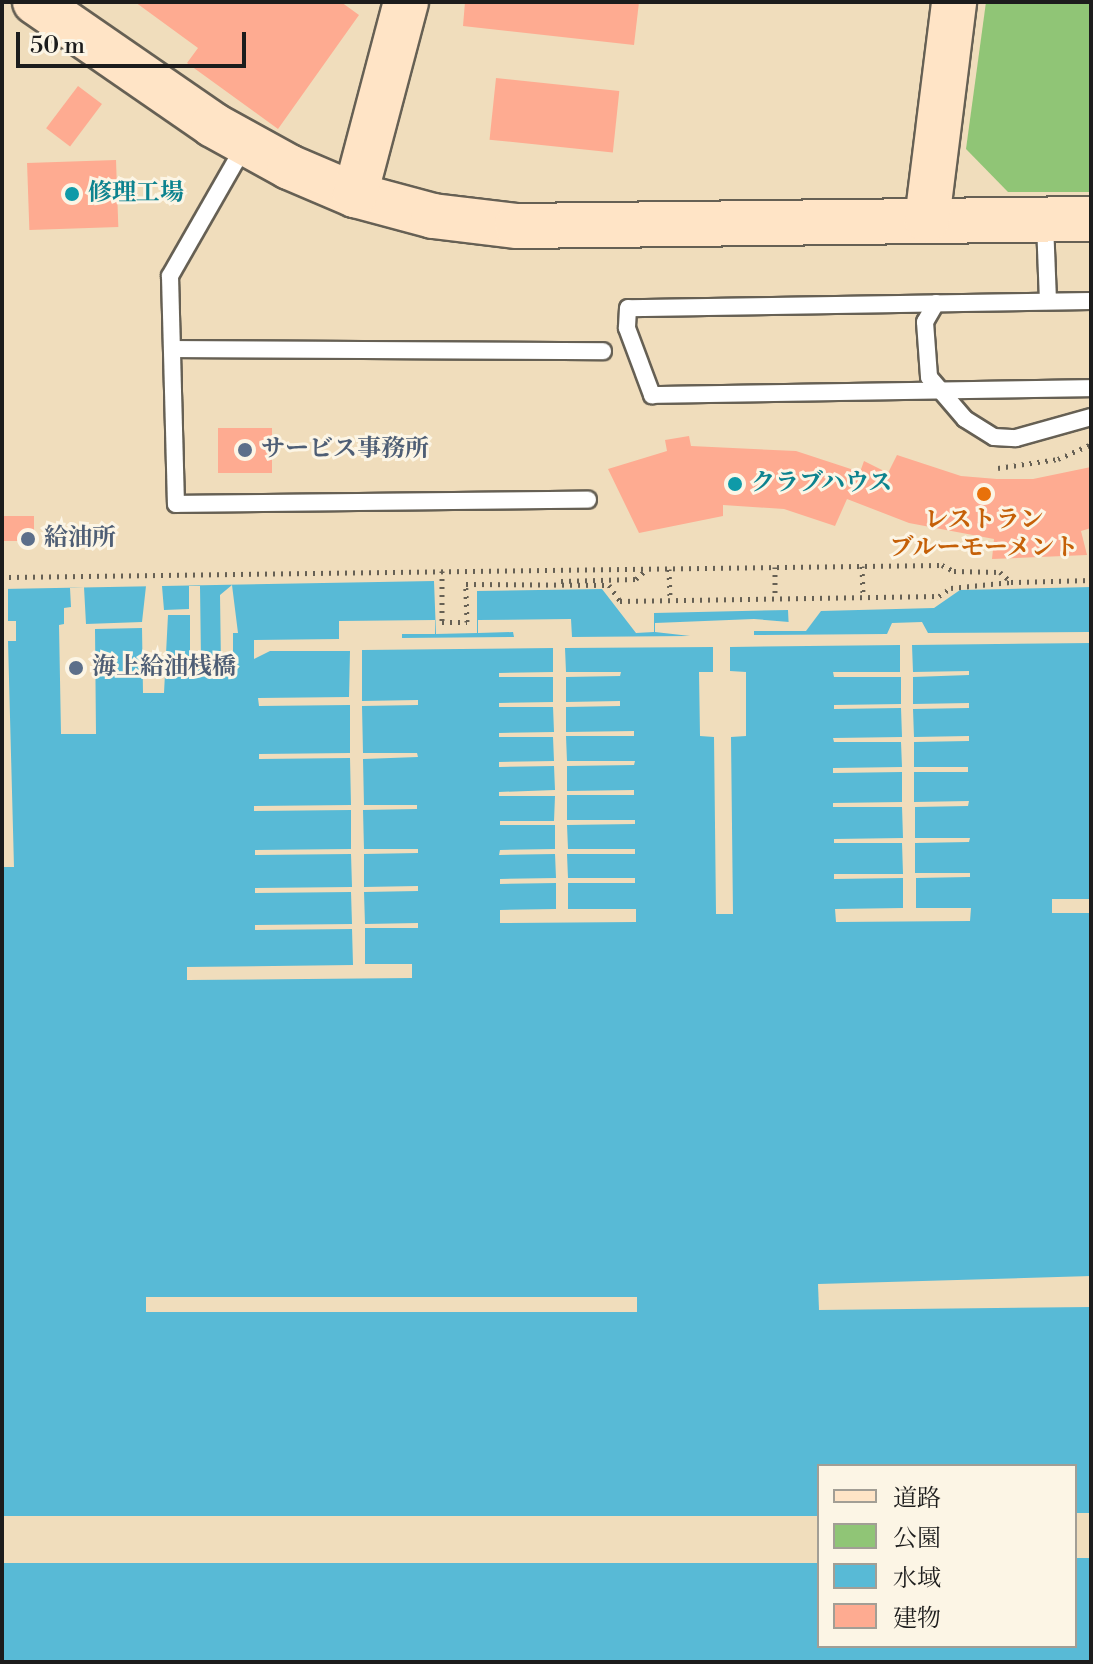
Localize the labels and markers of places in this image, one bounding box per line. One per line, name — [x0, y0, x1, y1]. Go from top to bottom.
place label: 修理工場 — [88, 180, 184, 208]
marker: 修理工場 — [63, 185, 81, 203]
place label: サービス事務所 — [261, 436, 429, 464]
marker: サービス事務所 — [236, 441, 254, 459]
place label: クラブハウス — [751, 470, 895, 498]
marker: クラブハウス — [726, 475, 744, 493]
marker: レストラン ブルーモーメント — [975, 485, 993, 503]
place label: レストラン ブルーモーメント — [888, 507, 1080, 563]
place label: 給油所 — [44, 525, 116, 553]
marker: 給油所 — [19, 530, 37, 548]
place label: 海上給油桟橋 — [92, 654, 236, 682]
marker: 海上給油桟橋 — [67, 659, 85, 677]

